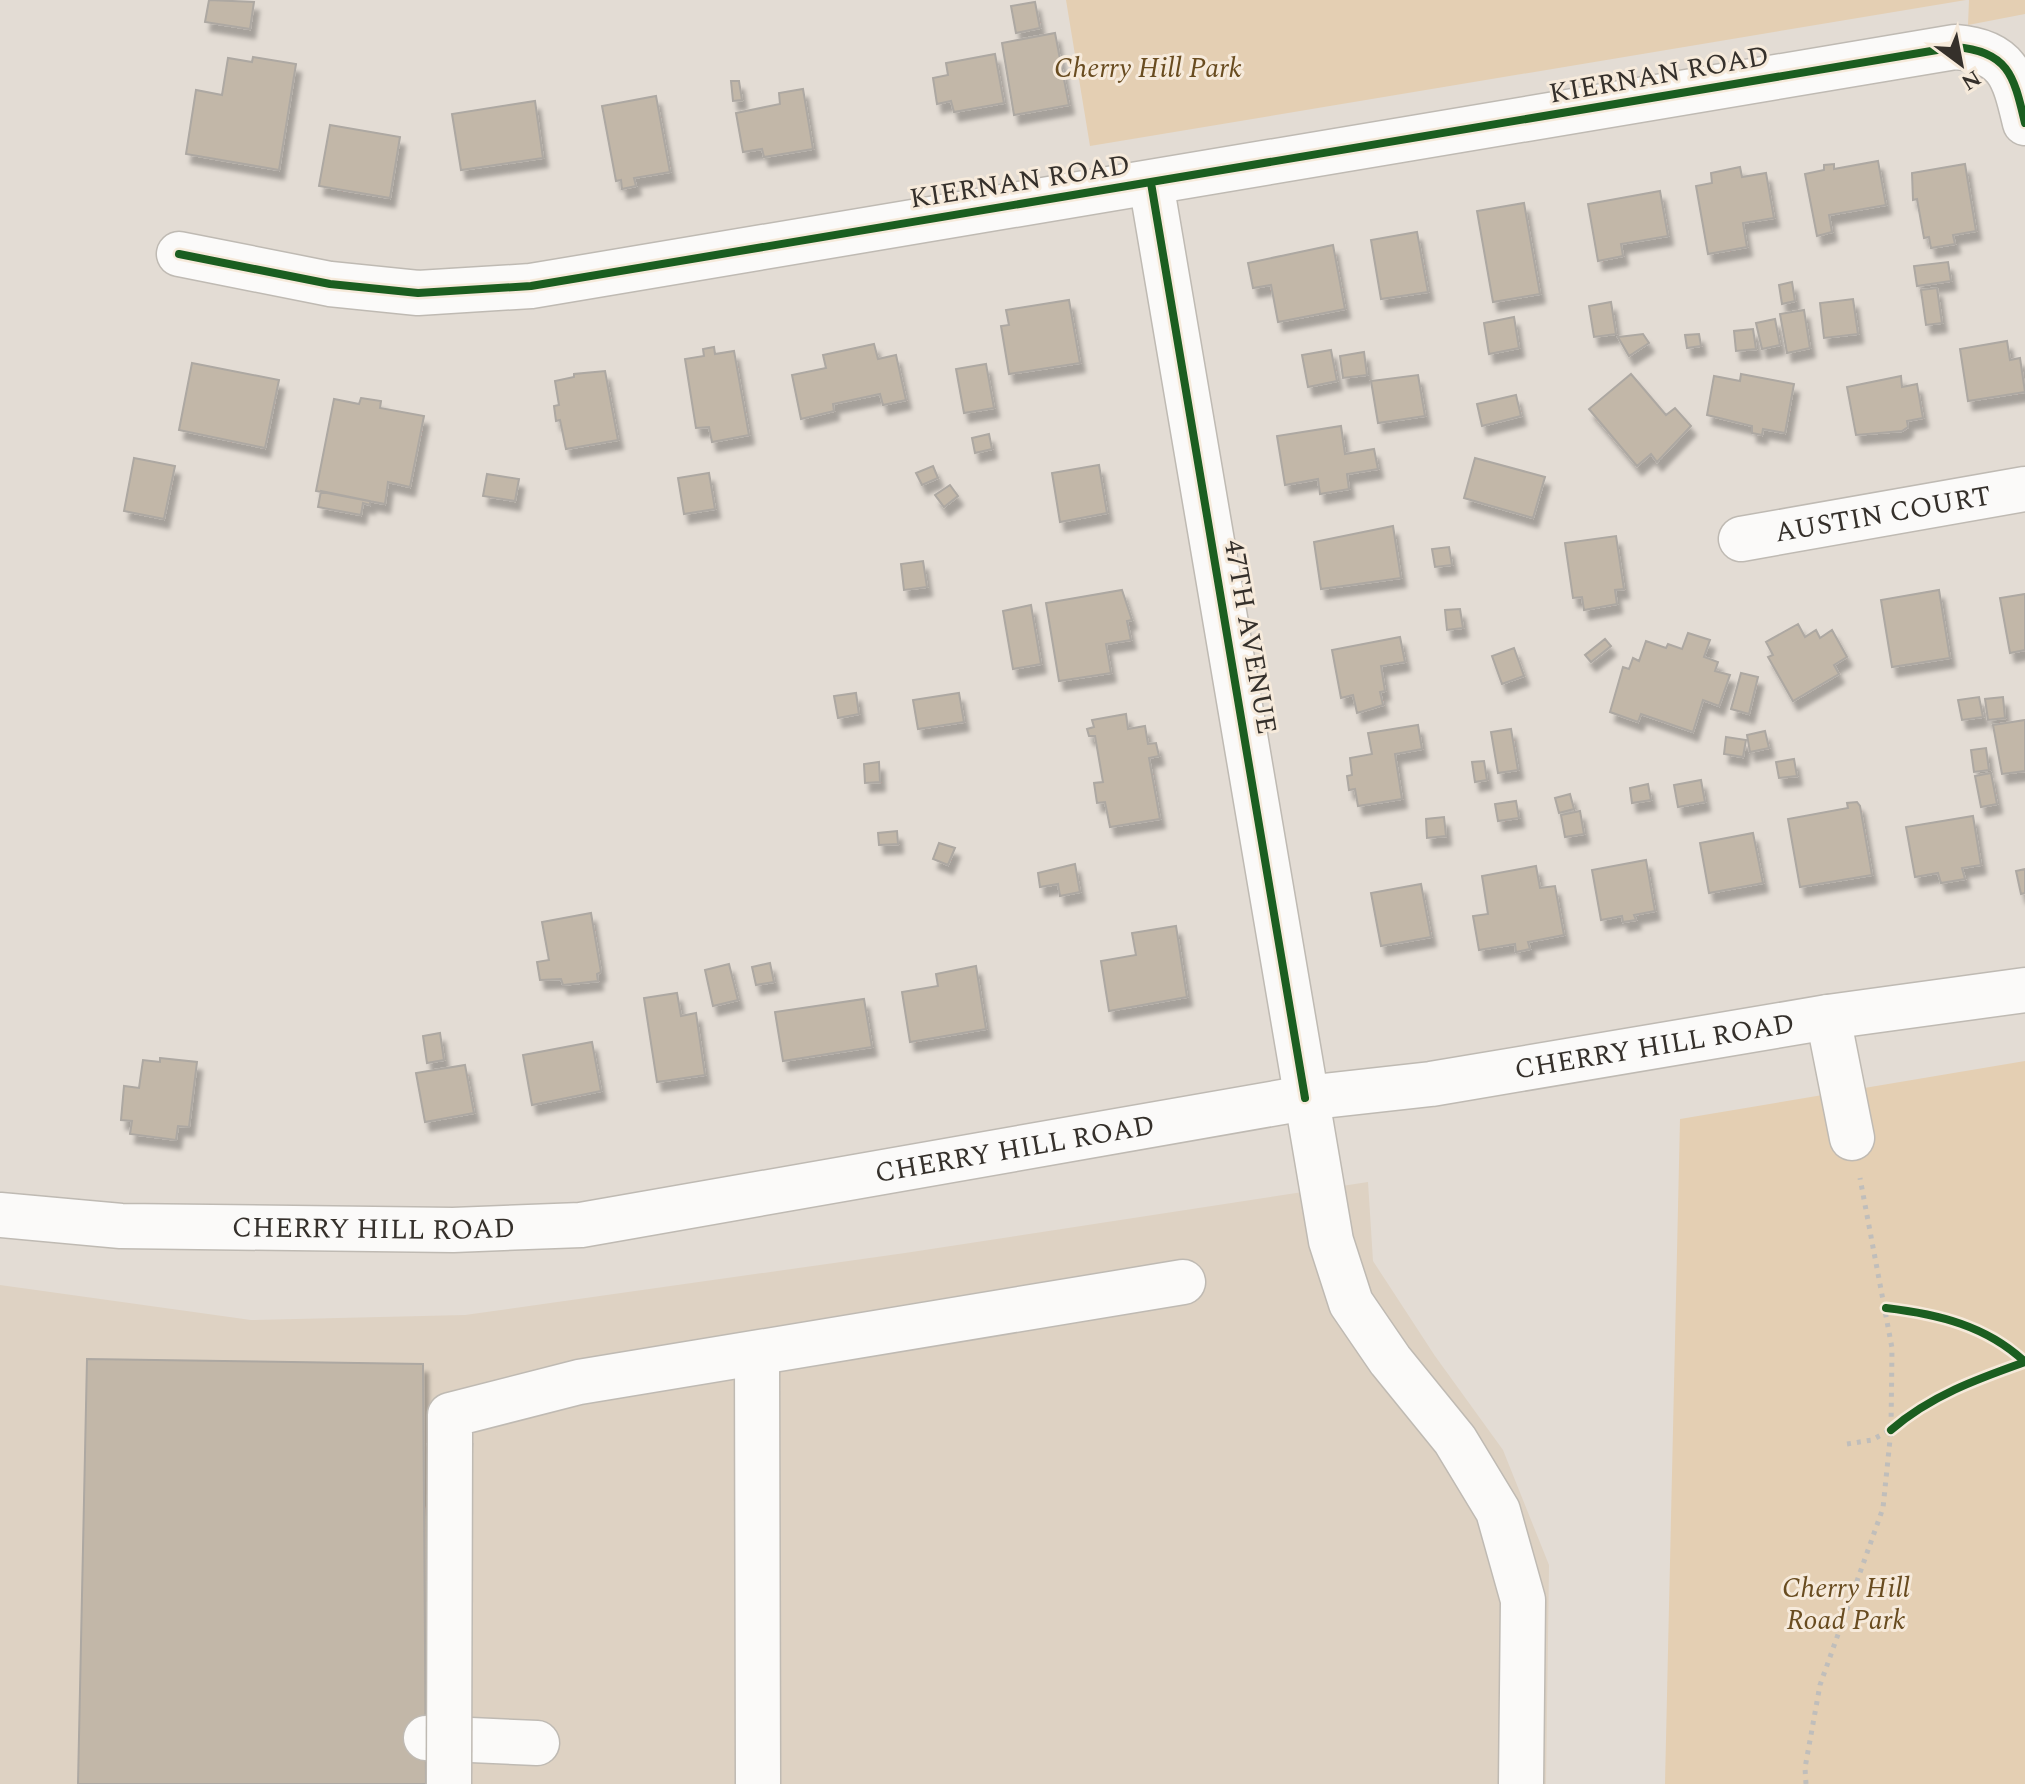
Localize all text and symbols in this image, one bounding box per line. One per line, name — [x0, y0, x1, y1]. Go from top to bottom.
north arrow — [1921, 24, 2001, 104]
street label: KIERNAN ROAD — [1546, 34, 1772, 116]
park label: Cherry Hill Park — [1054, 47, 1242, 90]
text: N — [1954, 61, 1987, 98]
street label: KIERNAN ROAD — [907, 143, 1133, 221]
street label: AUSTIN COURT — [1771, 474, 1994, 554]
street label: 47TH AVENUE — [1212, 536, 1288, 738]
street label: CHERRY HILL ROAD — [1511, 1002, 1798, 1091]
street label: CHERRY HILL ROAD — [872, 1103, 1158, 1195]
street label: CHERRY HILL ROAD — [232, 1206, 516, 1252]
park label: Cherry Hill Road Park — [1782, 1567, 1910, 1642]

